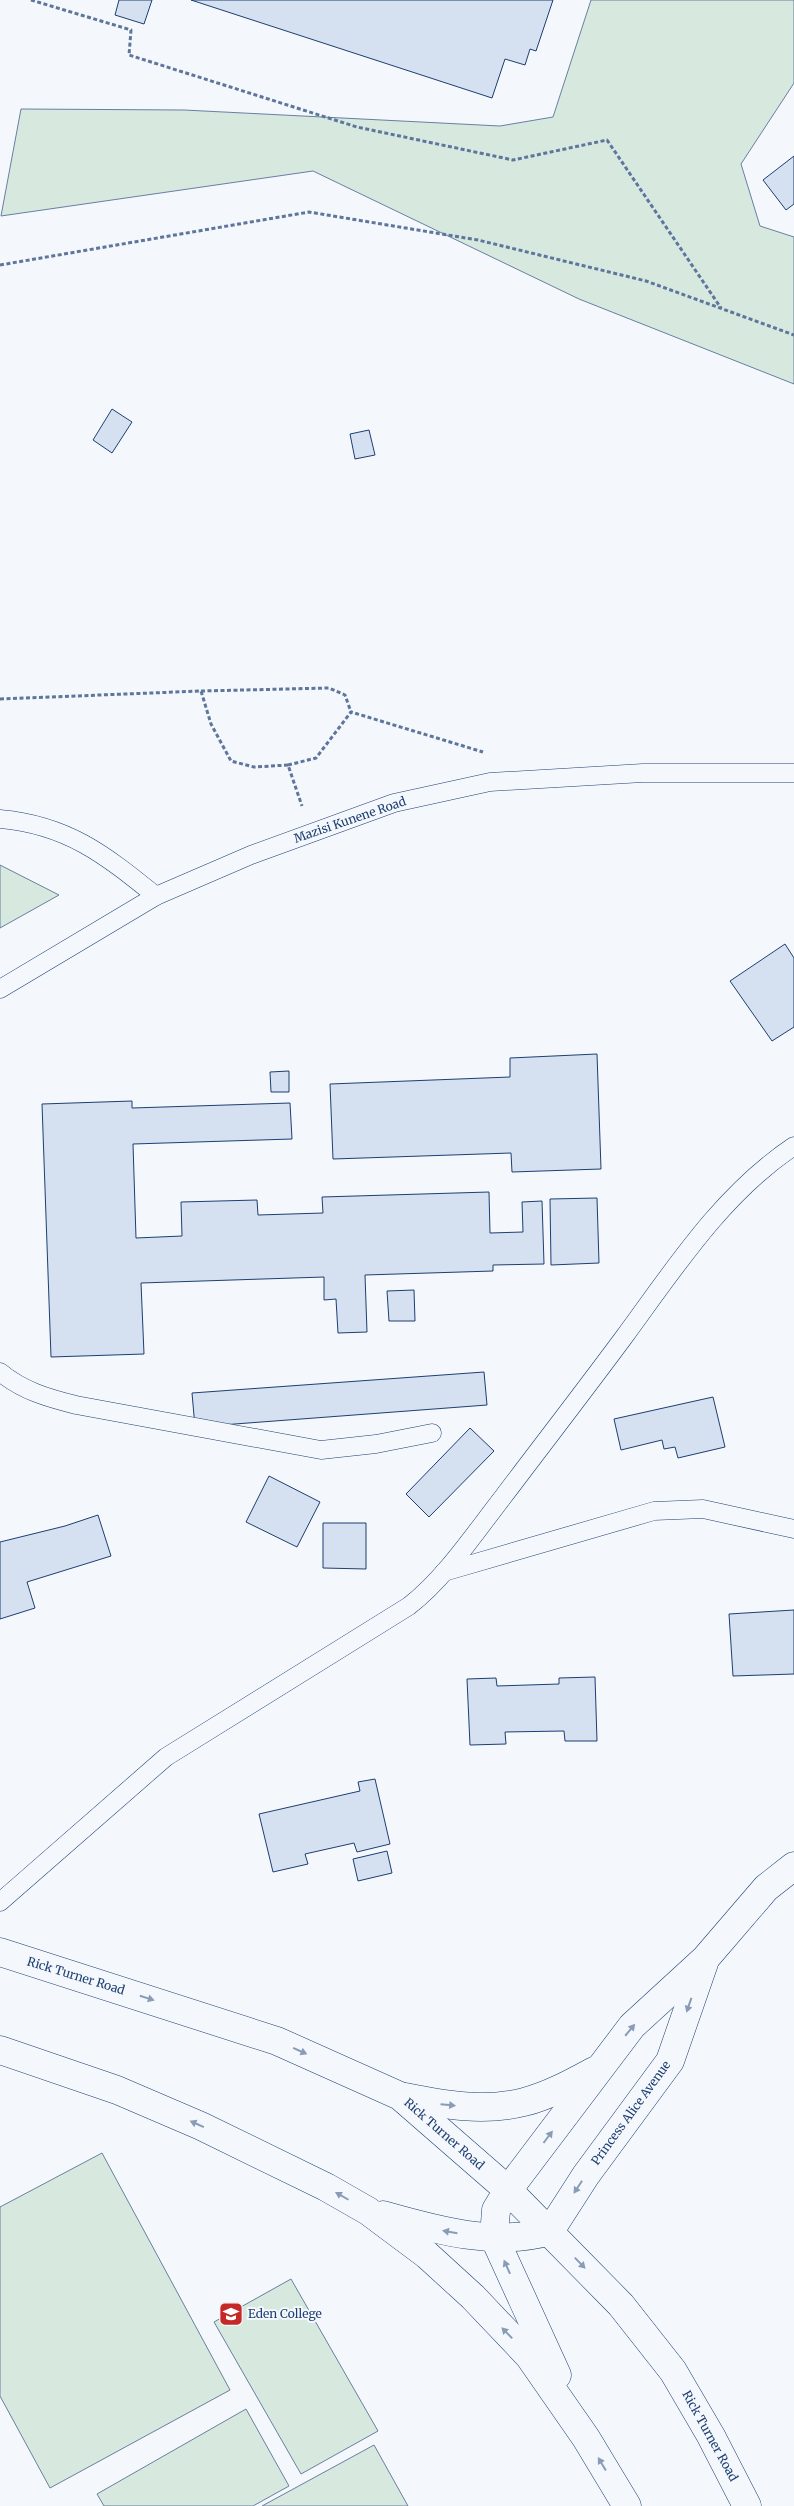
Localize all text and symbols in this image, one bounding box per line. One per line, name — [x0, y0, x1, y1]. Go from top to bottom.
street label: Mazisi Kunene Road — [292, 793, 408, 846]
street label: Rick Turner Road — [25, 1954, 127, 1998]
one-way arrow — [139, 1994, 154, 2002]
one-way arrow — [685, 1998, 692, 2013]
one-way arrow — [624, 2024, 636, 2036]
one-way arrow — [293, 2048, 307, 2056]
street label: Princess Alice Avenue — [588, 2058, 673, 2168]
street label: Rick Turner Road — [401, 2095, 487, 2173]
one-way arrow — [440, 2101, 456, 2109]
one-way arrow — [190, 2119, 204, 2127]
one-way arrow — [543, 2130, 553, 2144]
one-way arrow — [573, 2181, 583, 2194]
one-way arrow — [335, 2192, 349, 2201]
one-way arrow — [441, 2227, 457, 2235]
one-way arrow — [574, 2256, 586, 2268]
one-way arrow — [502, 2259, 511, 2274]
school or university icon: Eden College — [218, 2301, 244, 2327]
place label: Eden College — [248, 2306, 322, 2321]
one-way arrow — [501, 2327, 513, 2339]
street label: Rick Turner Road — [679, 2388, 742, 2484]
one-way arrow — [598, 2457, 607, 2471]

